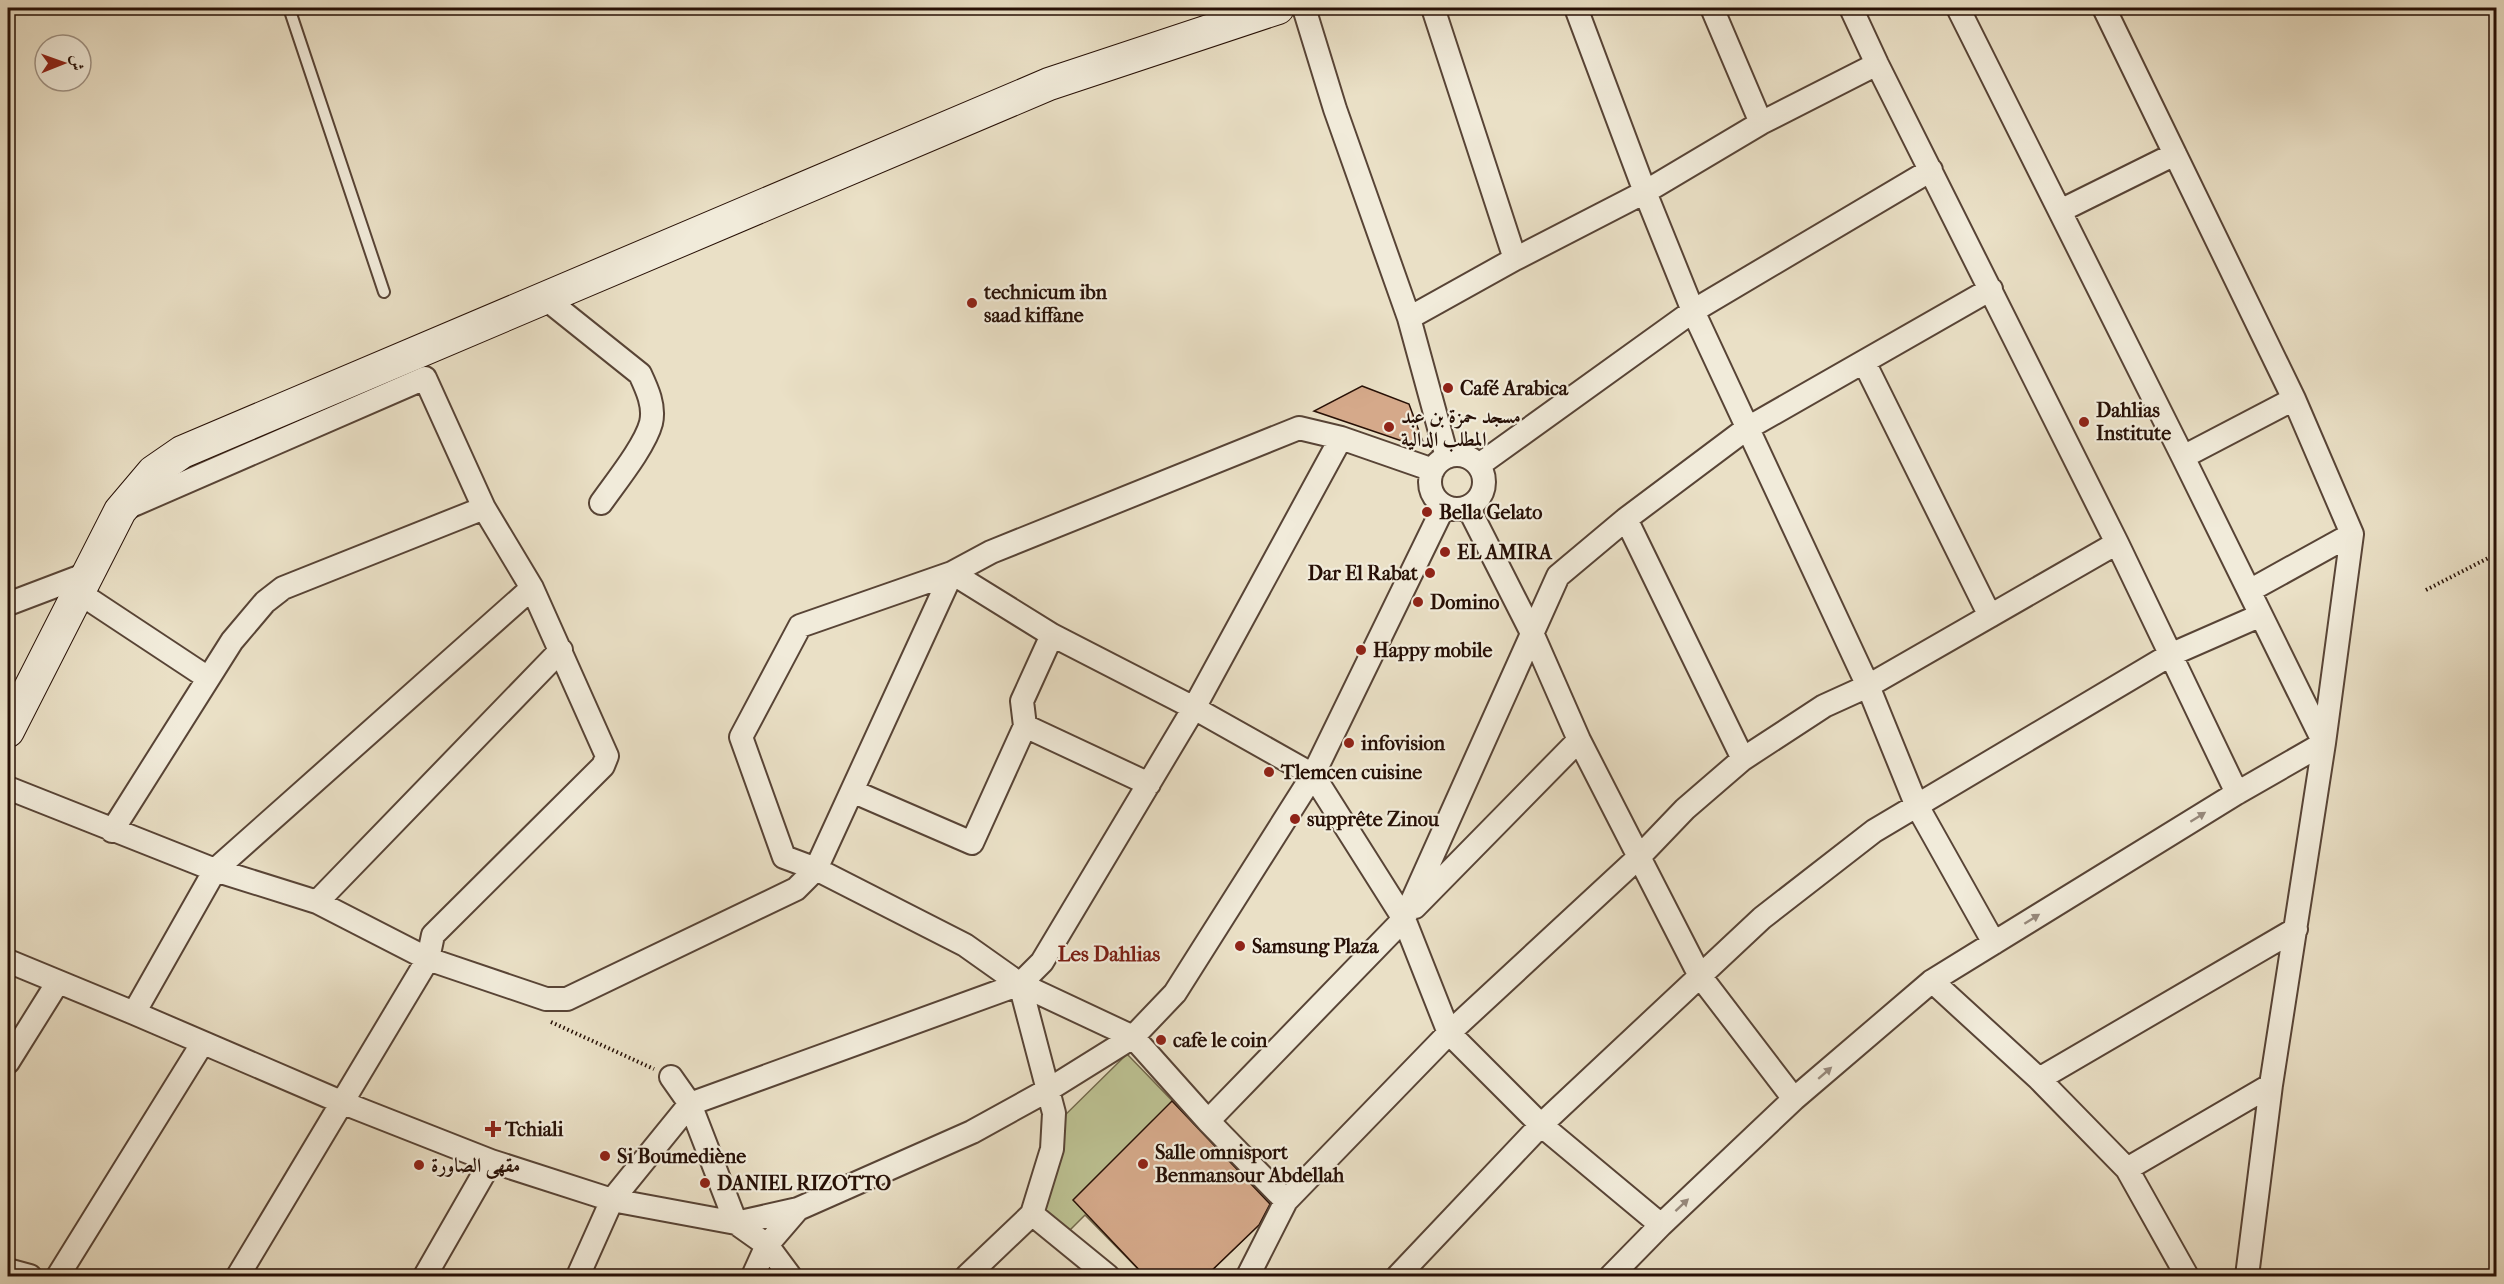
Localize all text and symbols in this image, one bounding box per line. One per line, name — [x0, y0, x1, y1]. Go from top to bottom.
north arrow — [33, 33, 93, 93]
text: ش — [68, 55, 87, 71]
place label: technicum ibn saad kiffane — [983, 281, 1108, 327]
marker: technicum ibn saad kiffane — [965, 296, 979, 310]
place label: Café Arabica — [1460, 377, 1569, 400]
marker: Café Arabica — [1441, 381, 1455, 395]
place label: Dahlias Institute — [2096, 399, 2171, 445]
place label: مسجد حمزة بن عبد المطلب الدالية — [1401, 405, 1521, 452]
marker: Dahlias Institute — [2077, 415, 2091, 429]
marker: مسجد حمزة بن عبد المطلب الدالية — [1382, 420, 1396, 434]
place label: Bella Gelato — [1439, 501, 1542, 524]
marker: Bella Gelato — [1420, 505, 1434, 519]
place label: EL AMIRA — [1457, 541, 1553, 564]
marker: EL AMIRA — [1438, 545, 1452, 559]
place label: Dar El Rabat — [1308, 562, 1419, 585]
marker: Dar El Rabat — [1423, 566, 1437, 580]
place label: Domino — [1430, 591, 1500, 614]
marker: Domino — [1411, 595, 1425, 609]
place label: Happy mobile — [1373, 639, 1492, 662]
marker: Happy mobile — [1354, 643, 1368, 657]
place label: infovision — [1360, 732, 1446, 755]
marker: infovision — [1342, 736, 1356, 750]
place label: Tlemcen cuisine — [1280, 761, 1422, 784]
marker: Tlemcen cuisine — [1262, 765, 1276, 779]
place label: supprête Zinou — [1307, 808, 1440, 831]
marker: supprête Zinou — [1288, 812, 1302, 826]
one-way arrow — [2190, 812, 2206, 823]
one-way arrow — [2024, 914, 2040, 925]
place label: Samsung Plaza — [1252, 935, 1379, 958]
marker: Samsung Plaza — [1233, 939, 1247, 953]
district label: Les Dahlias — [1058, 942, 1160, 966]
place label: cafe le coin — [1173, 1029, 1268, 1052]
marker: cafe le coin — [1154, 1033, 1168, 1047]
one-way arrow — [1817, 1067, 1832, 1080]
place label: Tchiali — [504, 1118, 565, 1141]
marker: Tchiali — [486, 1122, 500, 1136]
place label: Salle omnisport Benmansour Abdellah — [1155, 1141, 1345, 1187]
place label: Si Boumediène — [617, 1145, 746, 1168]
marker: Si Boumediène — [598, 1149, 612, 1163]
place label: مقهى الصاورة — [431, 1154, 520, 1179]
marker: Salle omnisport Benmansour Abdellah — [1136, 1157, 1150, 1171]
marker: مقهى الصاورة — [412, 1158, 426, 1172]
place label: DANIEL RIZOTTO — [717, 1172, 891, 1195]
marker: DANIEL RIZOTTO — [698, 1176, 712, 1190]
one-way arrow — [1675, 1199, 1689, 1213]

